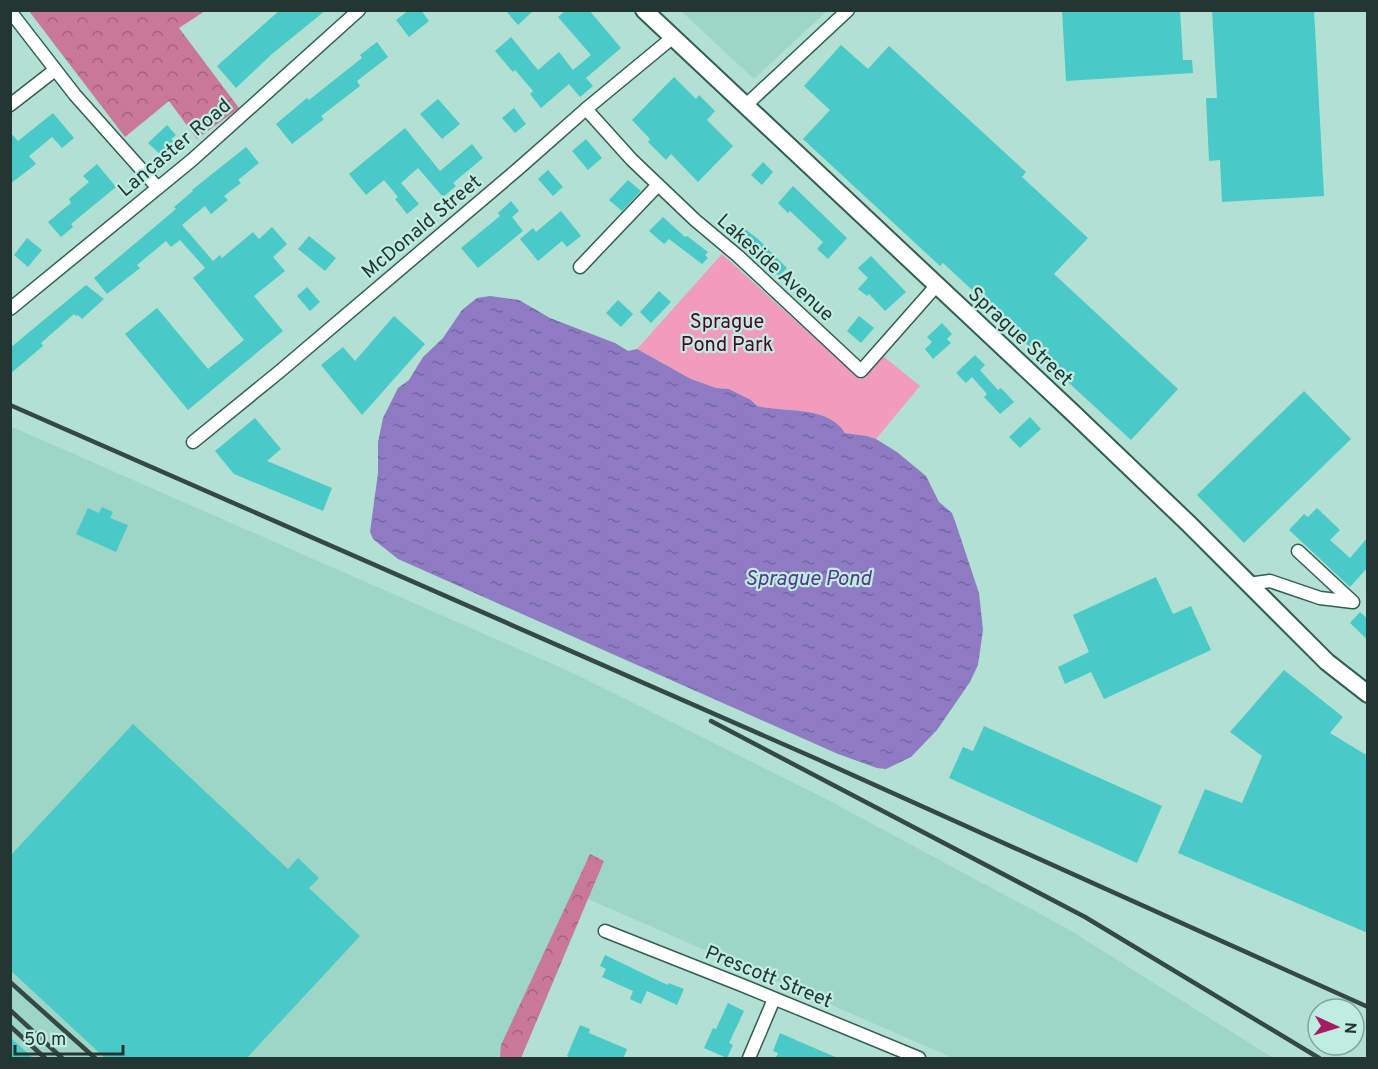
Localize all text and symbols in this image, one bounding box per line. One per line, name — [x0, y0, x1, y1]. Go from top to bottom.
street label: Lancaster Road — [113, 94, 237, 204]
street label: McDonald Street — [357, 170, 488, 285]
street label: Lakeside Avenue — [710, 209, 839, 328]
street label: Sprague Street — [962, 282, 1078, 393]
park label: Sprague Pond Park — [681, 310, 773, 359]
water label: Sprague Pond — [745, 566, 873, 593]
street label: Prescott Street — [701, 940, 836, 1015]
north arrow — [1306, 997, 1366, 1057]
scale bar — [15, 1018, 123, 1056]
text: N — [1339, 1021, 1359, 1034]
text: 50 m — [24, 1029, 66, 1052]

